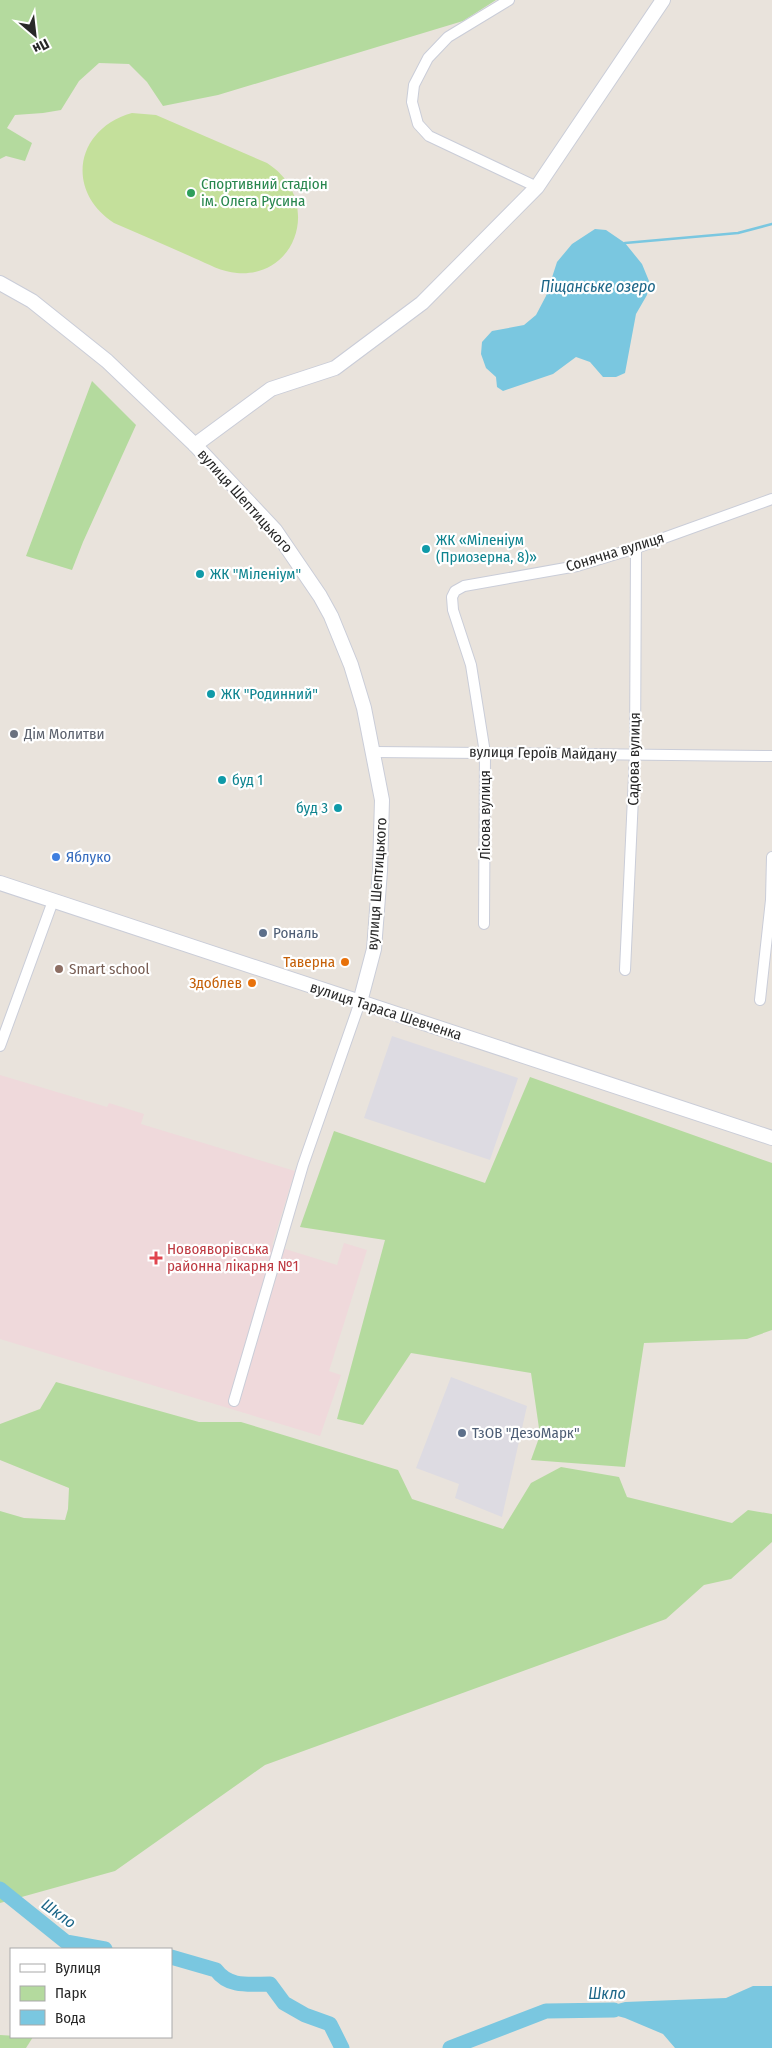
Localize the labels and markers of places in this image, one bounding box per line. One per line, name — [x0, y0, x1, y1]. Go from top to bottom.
place label: Спортивний стадіон ім. Олега Русина — [201, 175, 328, 210]
marker: Спортивний стадіон ім. Олега Русина — [185, 187, 197, 199]
place label: ЖК «Міленіум (Приозерна, 8)» — [436, 531, 537, 566]
marker: ЖК «Міленіум (Приозерна, 8)» — [420, 543, 432, 555]
place label: ЖК "Міленіум" — [210, 565, 301, 583]
marker: ЖК "Міленіум" — [194, 568, 206, 580]
place label: ЖК "Родинний" — [221, 685, 318, 703]
marker: ЖК "Родинний" — [205, 688, 217, 700]
place label: Дім Молитви — [23, 725, 105, 743]
marker: Дім Молитви — [8, 728, 20, 740]
place label: буд 1 — [232, 771, 263, 789]
marker: буд 1 — [216, 774, 228, 786]
place label: буд 3 — [296, 799, 328, 817]
marker: буд 3 — [332, 802, 344, 814]
place label: Яблуко — [66, 848, 111, 866]
marker: Яблуко — [50, 851, 62, 863]
place label: Рональ — [273, 924, 318, 942]
marker: Рональ — [257, 927, 269, 939]
place label: Таверна — [283, 953, 335, 971]
marker: Таверна — [339, 956, 351, 968]
place label: Smart school — [69, 960, 150, 978]
marker: Smart school — [53, 963, 65, 975]
place label: Здоблев — [189, 974, 242, 992]
marker: Здоблев — [246, 977, 258, 989]
place label: Новояворівська районна лікарня №1 — [167, 1240, 299, 1275]
marker: Новояворівська районна лікарня №1 — [149, 1251, 163, 1265]
place label: ТзОВ "ДезоМарк" — [472, 1424, 580, 1442]
marker: ТзОВ "ДезоМарк" — [456, 1427, 468, 1439]

